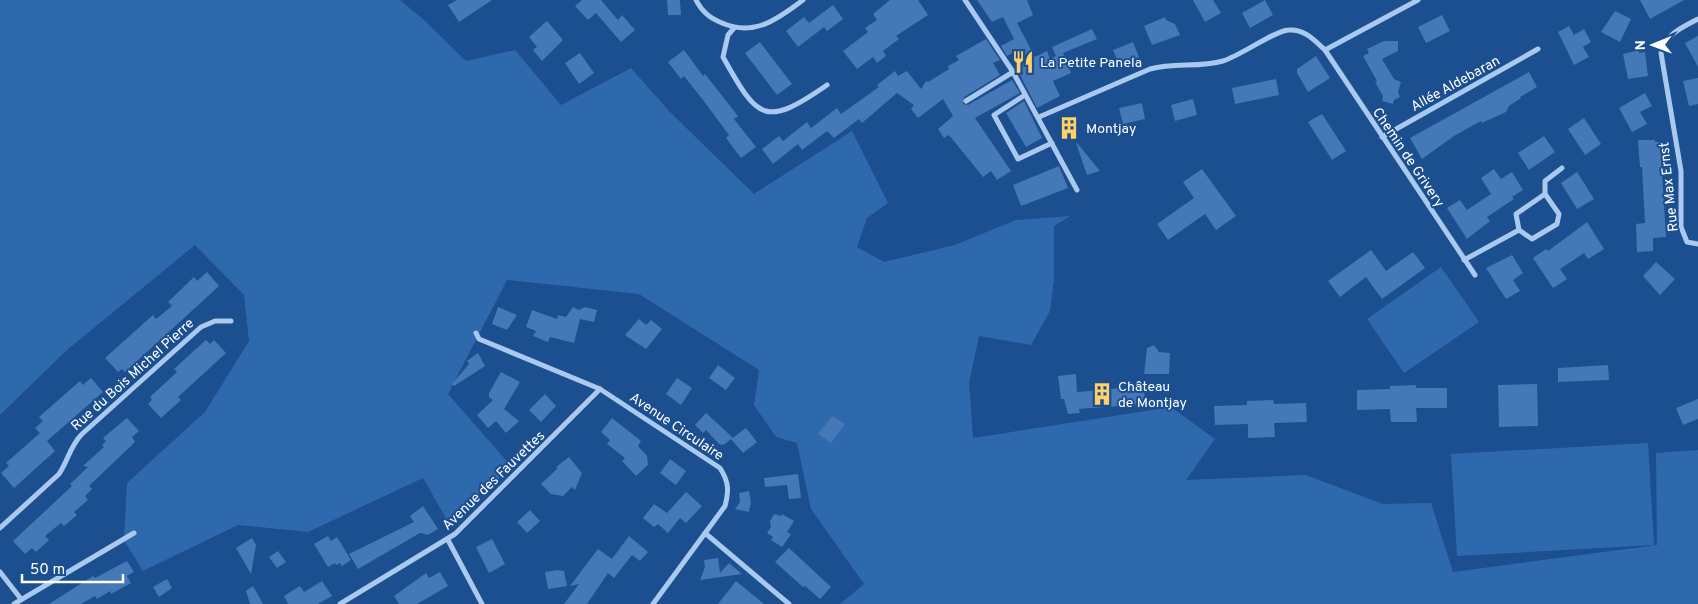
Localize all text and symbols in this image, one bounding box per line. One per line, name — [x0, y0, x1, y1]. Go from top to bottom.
north arrow — [1628, 20, 1678, 70]
text: N — [1633, 40, 1650, 50]
restaurant icon: La Petite Panela — [1010, 49, 1036, 75]
street label: Allée Aldebaran — [1408, 53, 1503, 116]
place label: La Petite Panela — [1040, 55, 1142, 72]
street label: Chemin de Grivery — [1368, 105, 1447, 211]
building icon: Montjay — [1056, 115, 1082, 141]
place label: Montjay — [1086, 121, 1136, 138]
street label: Rue Max Ernst — [1656, 141, 1683, 232]
street label: Rue du Bois Michel Pierre — [68, 315, 198, 435]
place label: Château de Montjay — [1118, 379, 1187, 412]
building icon: Château de Montjay — [1089, 381, 1115, 407]
street label: Avenue Circulaire — [626, 390, 726, 465]
street label: Avenue des Fauvettes — [439, 428, 549, 534]
scale bar — [22, 552, 124, 584]
text: 50 m — [30, 561, 65, 580]

